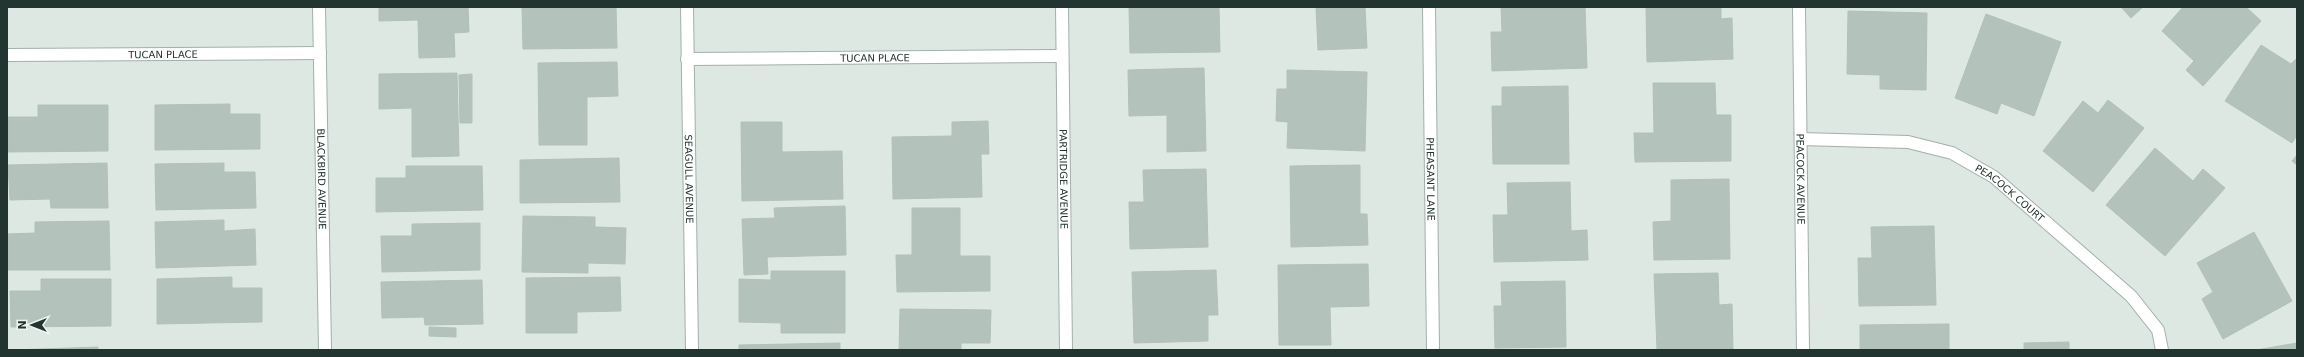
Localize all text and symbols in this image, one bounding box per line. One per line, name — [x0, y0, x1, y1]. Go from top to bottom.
street label: TUCAN PLACE — [127, 48, 198, 60]
street label: TUCAN PLACE — [839, 52, 910, 63]
street label: BLACKBIRD AVENUE — [316, 128, 328, 230]
street label: PARTRIDGE AVENUE — [1058, 129, 1070, 229]
street label: PEACOCK AVENUE — [1795, 133, 1807, 225]
street label: SEAGULL AVENUE — [683, 134, 696, 224]
street label: PHEASANT LANE — [1425, 137, 1437, 221]
street label: PEACOCK COURT — [1974, 162, 2047, 224]
north arrow — [12, 305, 52, 345]
text: N — [16, 320, 29, 330]

